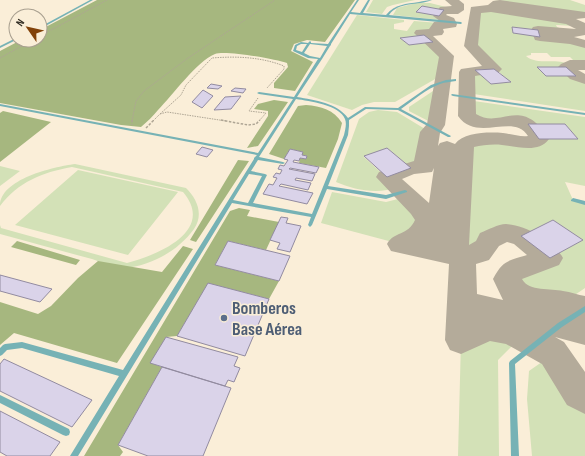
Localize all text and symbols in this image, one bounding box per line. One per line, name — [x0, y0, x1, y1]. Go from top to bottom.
north arrow — [8, 8, 48, 48]
text: N — [13, 17, 27, 29]
place label: Bomberos Base Aérea — [232, 298, 302, 340]
marker: Bomberos Base Aérea — [219, 313, 229, 323]

